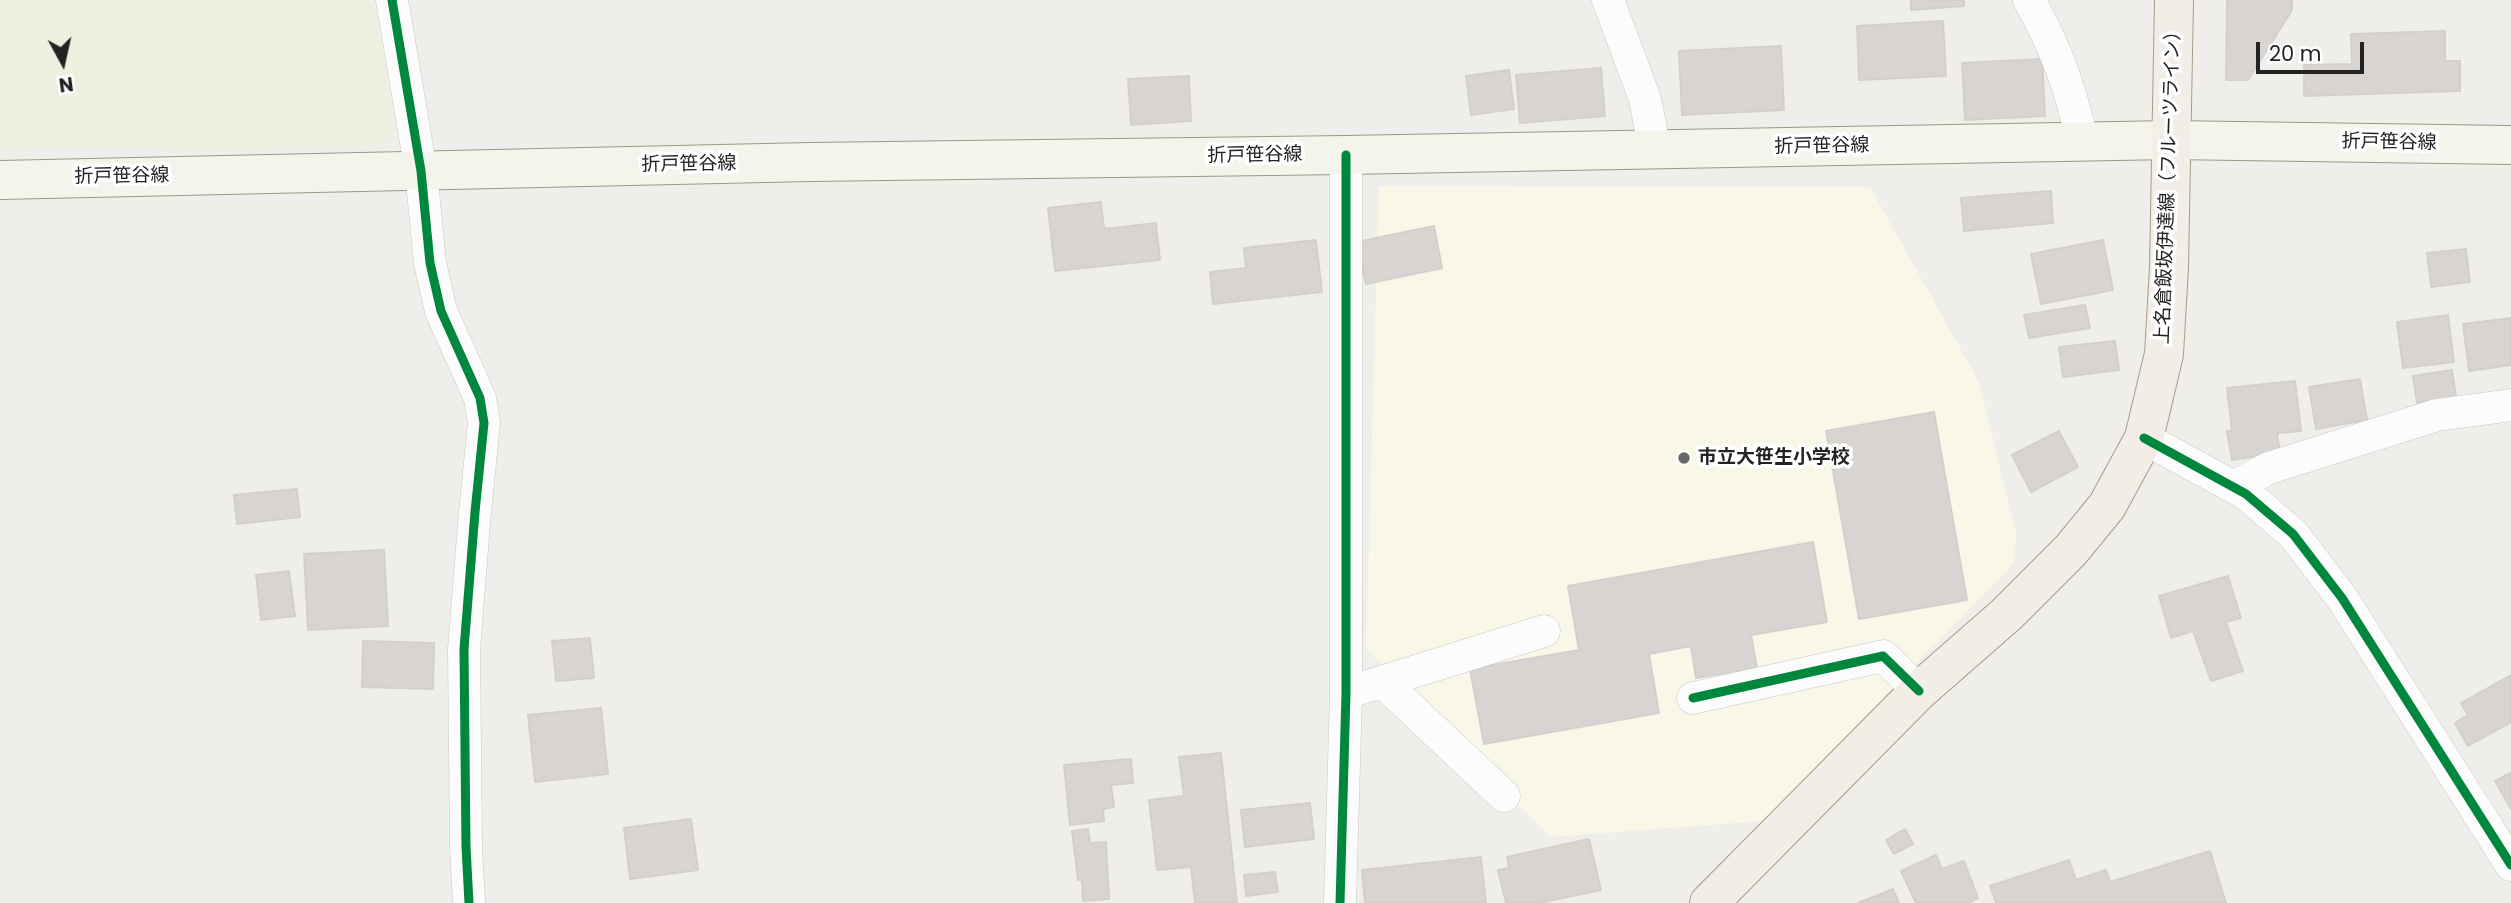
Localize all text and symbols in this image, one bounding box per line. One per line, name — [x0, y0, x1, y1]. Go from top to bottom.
street label: 上名倉飯坂伊達線（フルーツライン） — [2152, 21, 2186, 345]
north arrow — [28, 28, 98, 98]
scale bar — [2259, 28, 2368, 72]
text: 20 m — [2269, 39, 2322, 68]
text: N — [57, 70, 75, 99]
street label: 折戸笹谷線 — [2341, 131, 2437, 155]
street label: 折戸笹谷線 — [1774, 135, 1870, 159]
street label: 折戸笹谷線 — [1207, 144, 1303, 168]
street label: 折戸笹谷線 — [641, 153, 737, 177]
street label: 折戸笹谷線 — [74, 165, 170, 189]
place label: 市立大笹生小学校 — [1698, 447, 1850, 469]
marker: 市立大笹生小学校 — [1676, 450, 1692, 466]

